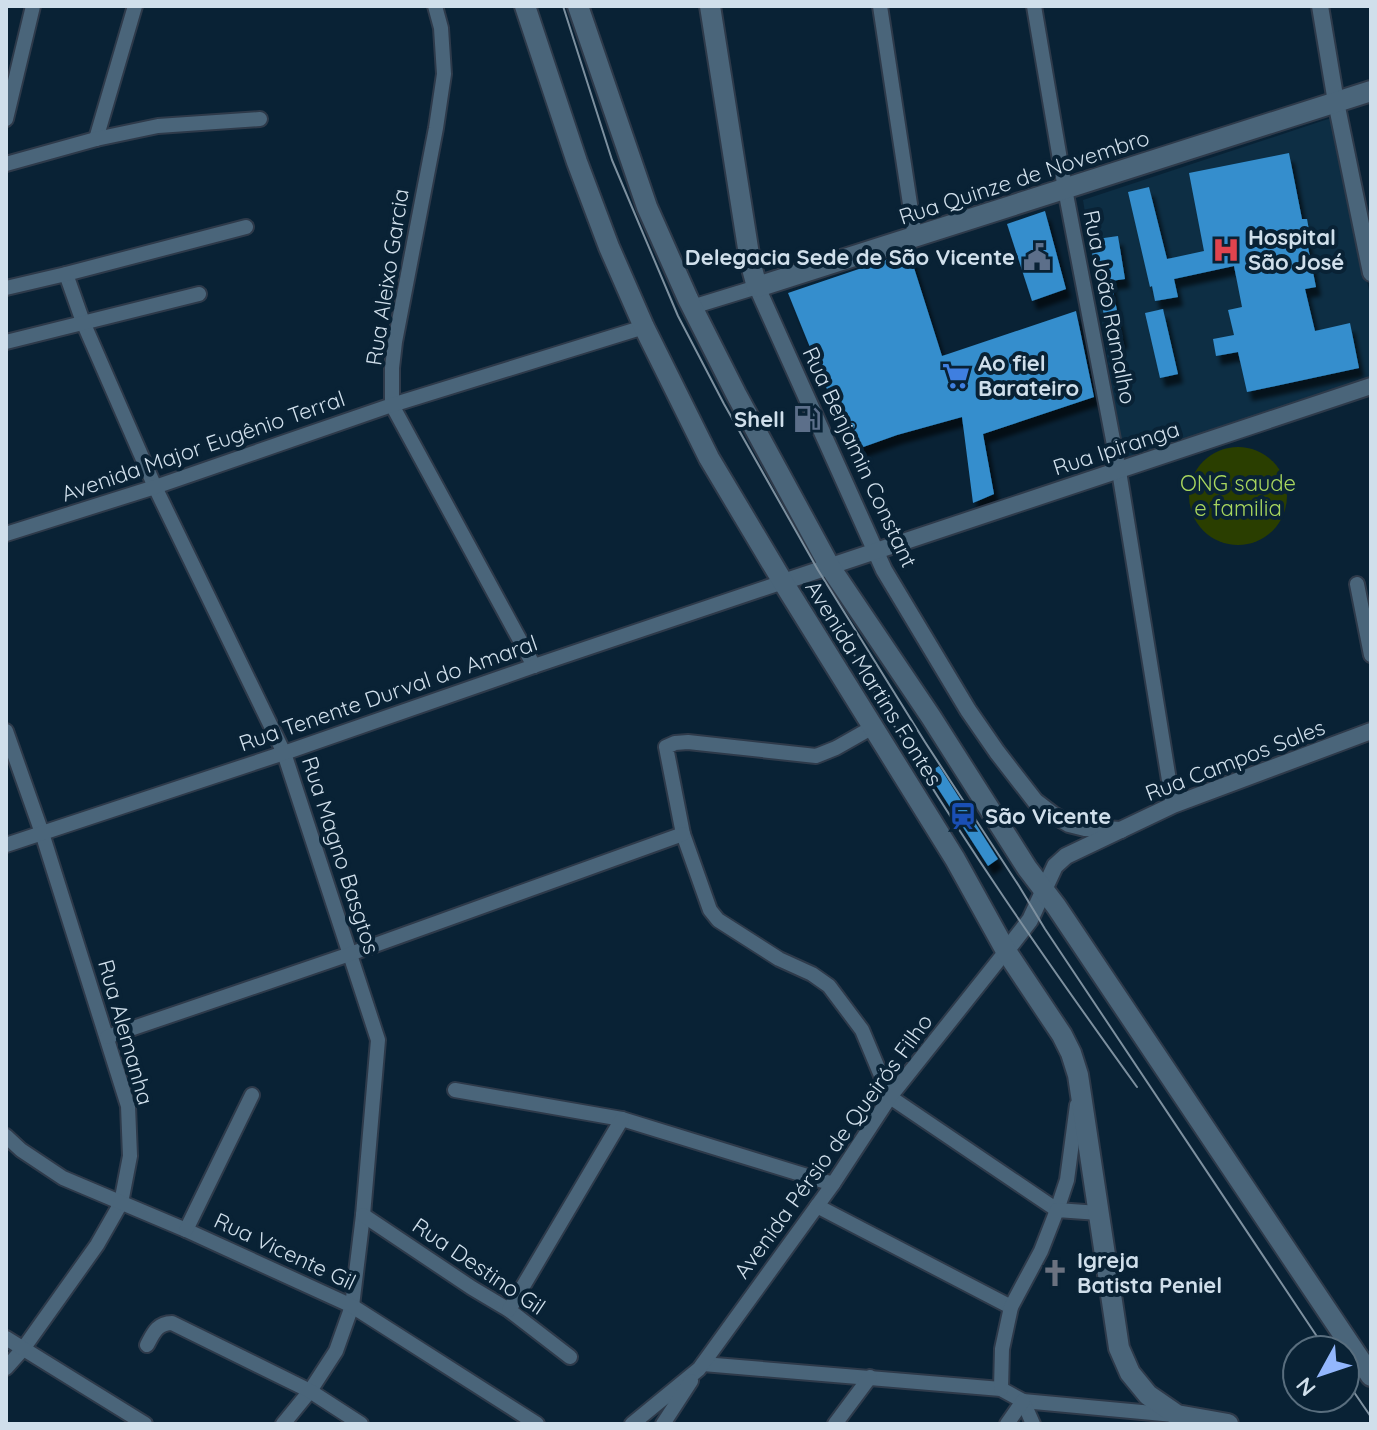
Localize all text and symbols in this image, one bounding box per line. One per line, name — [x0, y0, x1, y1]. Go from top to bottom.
street label: Rua Quinze de Novembro — [895, 123, 1153, 231]
street label: Rua Aleixo Garcia — [359, 187, 415, 367]
street label: Rua João Ramalho — [1077, 208, 1143, 406]
place label: Hospital São José — [1248, 223, 1344, 276]
hospital icon: Hospital São José — [1211, 235, 1241, 265]
public building icon: Delegacia Sede de São Vicente — [1022, 242, 1052, 272]
place label: Delegacia Sede de São Vicente — [685, 243, 1015, 271]
street label: Rua Benjamin Constant — [797, 342, 923, 572]
place label: Ao fiel Barateiro — [978, 349, 1079, 402]
supermarket icon: Ao fiel Barateiro — [941, 361, 971, 391]
street label: Avenida Major Eugênio Terral — [58, 384, 348, 508]
fuel station icon: Shell — [792, 404, 822, 434]
place label: Shell — [734, 405, 785, 433]
street label: Rua Ipiranga — [1049, 414, 1183, 482]
park label: ONG saude e familia — [1180, 469, 1296, 522]
street label: Avenida Martins Fontes — [799, 575, 949, 791]
street label: Rua Tenente Durval do Amaral — [235, 629, 541, 757]
street label: Rua Campos Sales — [1141, 713, 1329, 807]
street label: Rua Magno Basgtos — [296, 753, 386, 957]
station icon: São Vicente — [948, 801, 978, 831]
place label: São Vicente — [985, 802, 1111, 830]
street label: Rua Alemanha — [92, 956, 160, 1108]
street label: Avenida Pérsio de Queirós Filho — [728, 1008, 938, 1284]
street label: Rua Vicente Gil — [210, 1206, 360, 1296]
street label: Rua Destino Gil — [407, 1211, 551, 1321]
place label: Igreja Batista Peniel — [1077, 1246, 1222, 1299]
church icon: Igreja Batista Peniel — [1040, 1258, 1070, 1288]
north arrow — [1281, 1334, 1361, 1414]
text: N — [1290, 1372, 1322, 1402]

